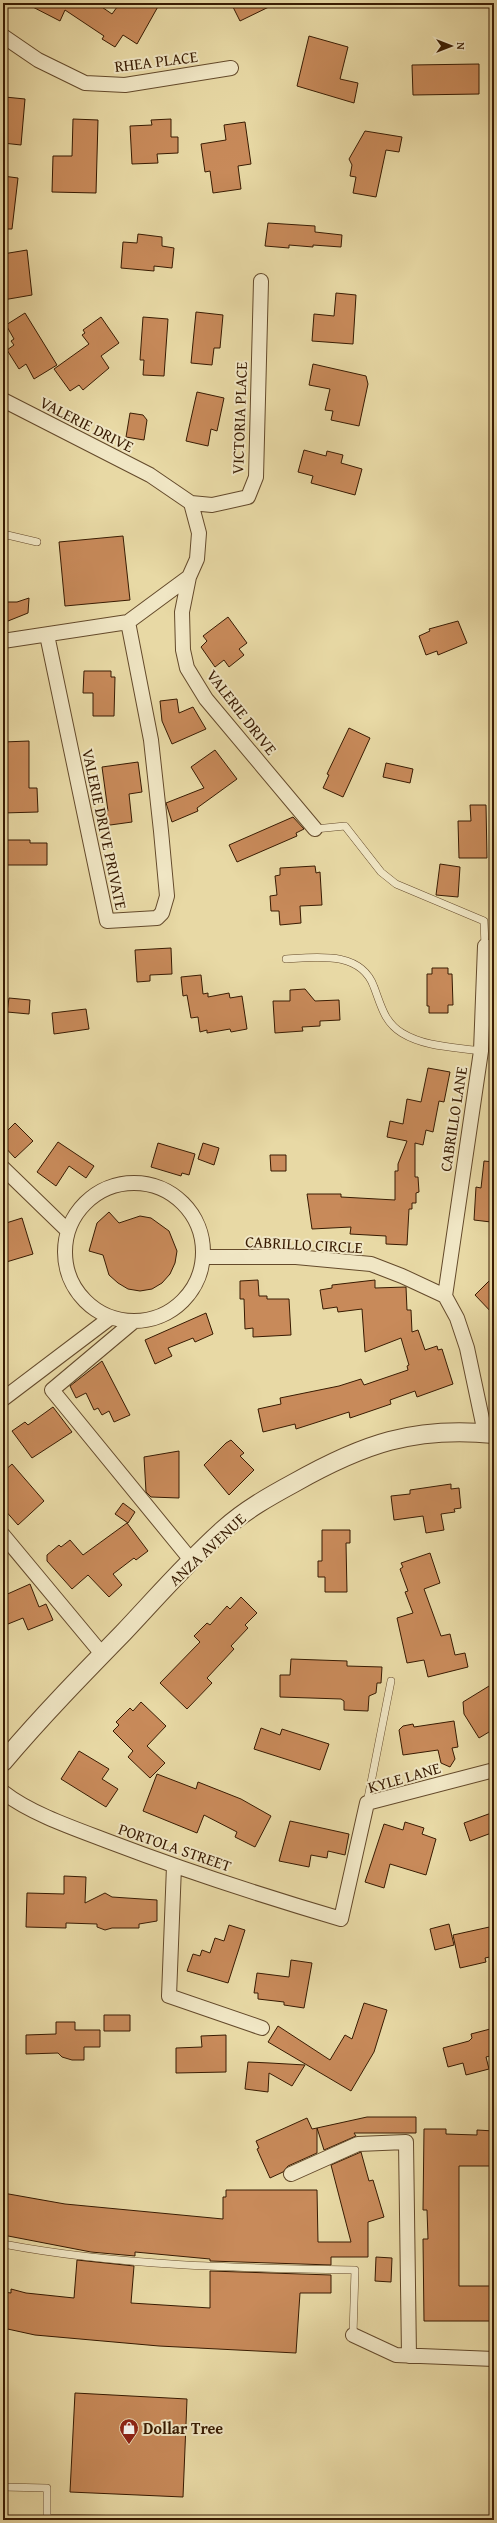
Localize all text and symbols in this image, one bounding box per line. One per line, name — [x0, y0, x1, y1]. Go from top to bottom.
north arrow — [431, 26, 471, 66]
text: N — [453, 42, 469, 50]
street label: RHEA PLACE — [113, 44, 199, 78]
street label: VICTORIA PLACE — [225, 361, 253, 475]
street label: VALERIE DRIVE — [36, 390, 138, 458]
street label: VALERIE DRIVE — [201, 664, 283, 760]
street label: VALERIE DRIVE PRIVATE — [76, 746, 134, 912]
street label: CABRILLO LANE — [433, 1065, 473, 1173]
street label: CABRILLO CIRCLE — [245, 1229, 363, 1259]
street label: ANZA AVENUE — [163, 1507, 251, 1591]
street label: KYLE LANE — [365, 1755, 443, 1799]
street label: PORTOLA STREET — [115, 1816, 235, 1878]
place label: Dollar Tree — [143, 2416, 223, 2440]
shop icon: Dollar Tree — [118, 2417, 140, 2445]

